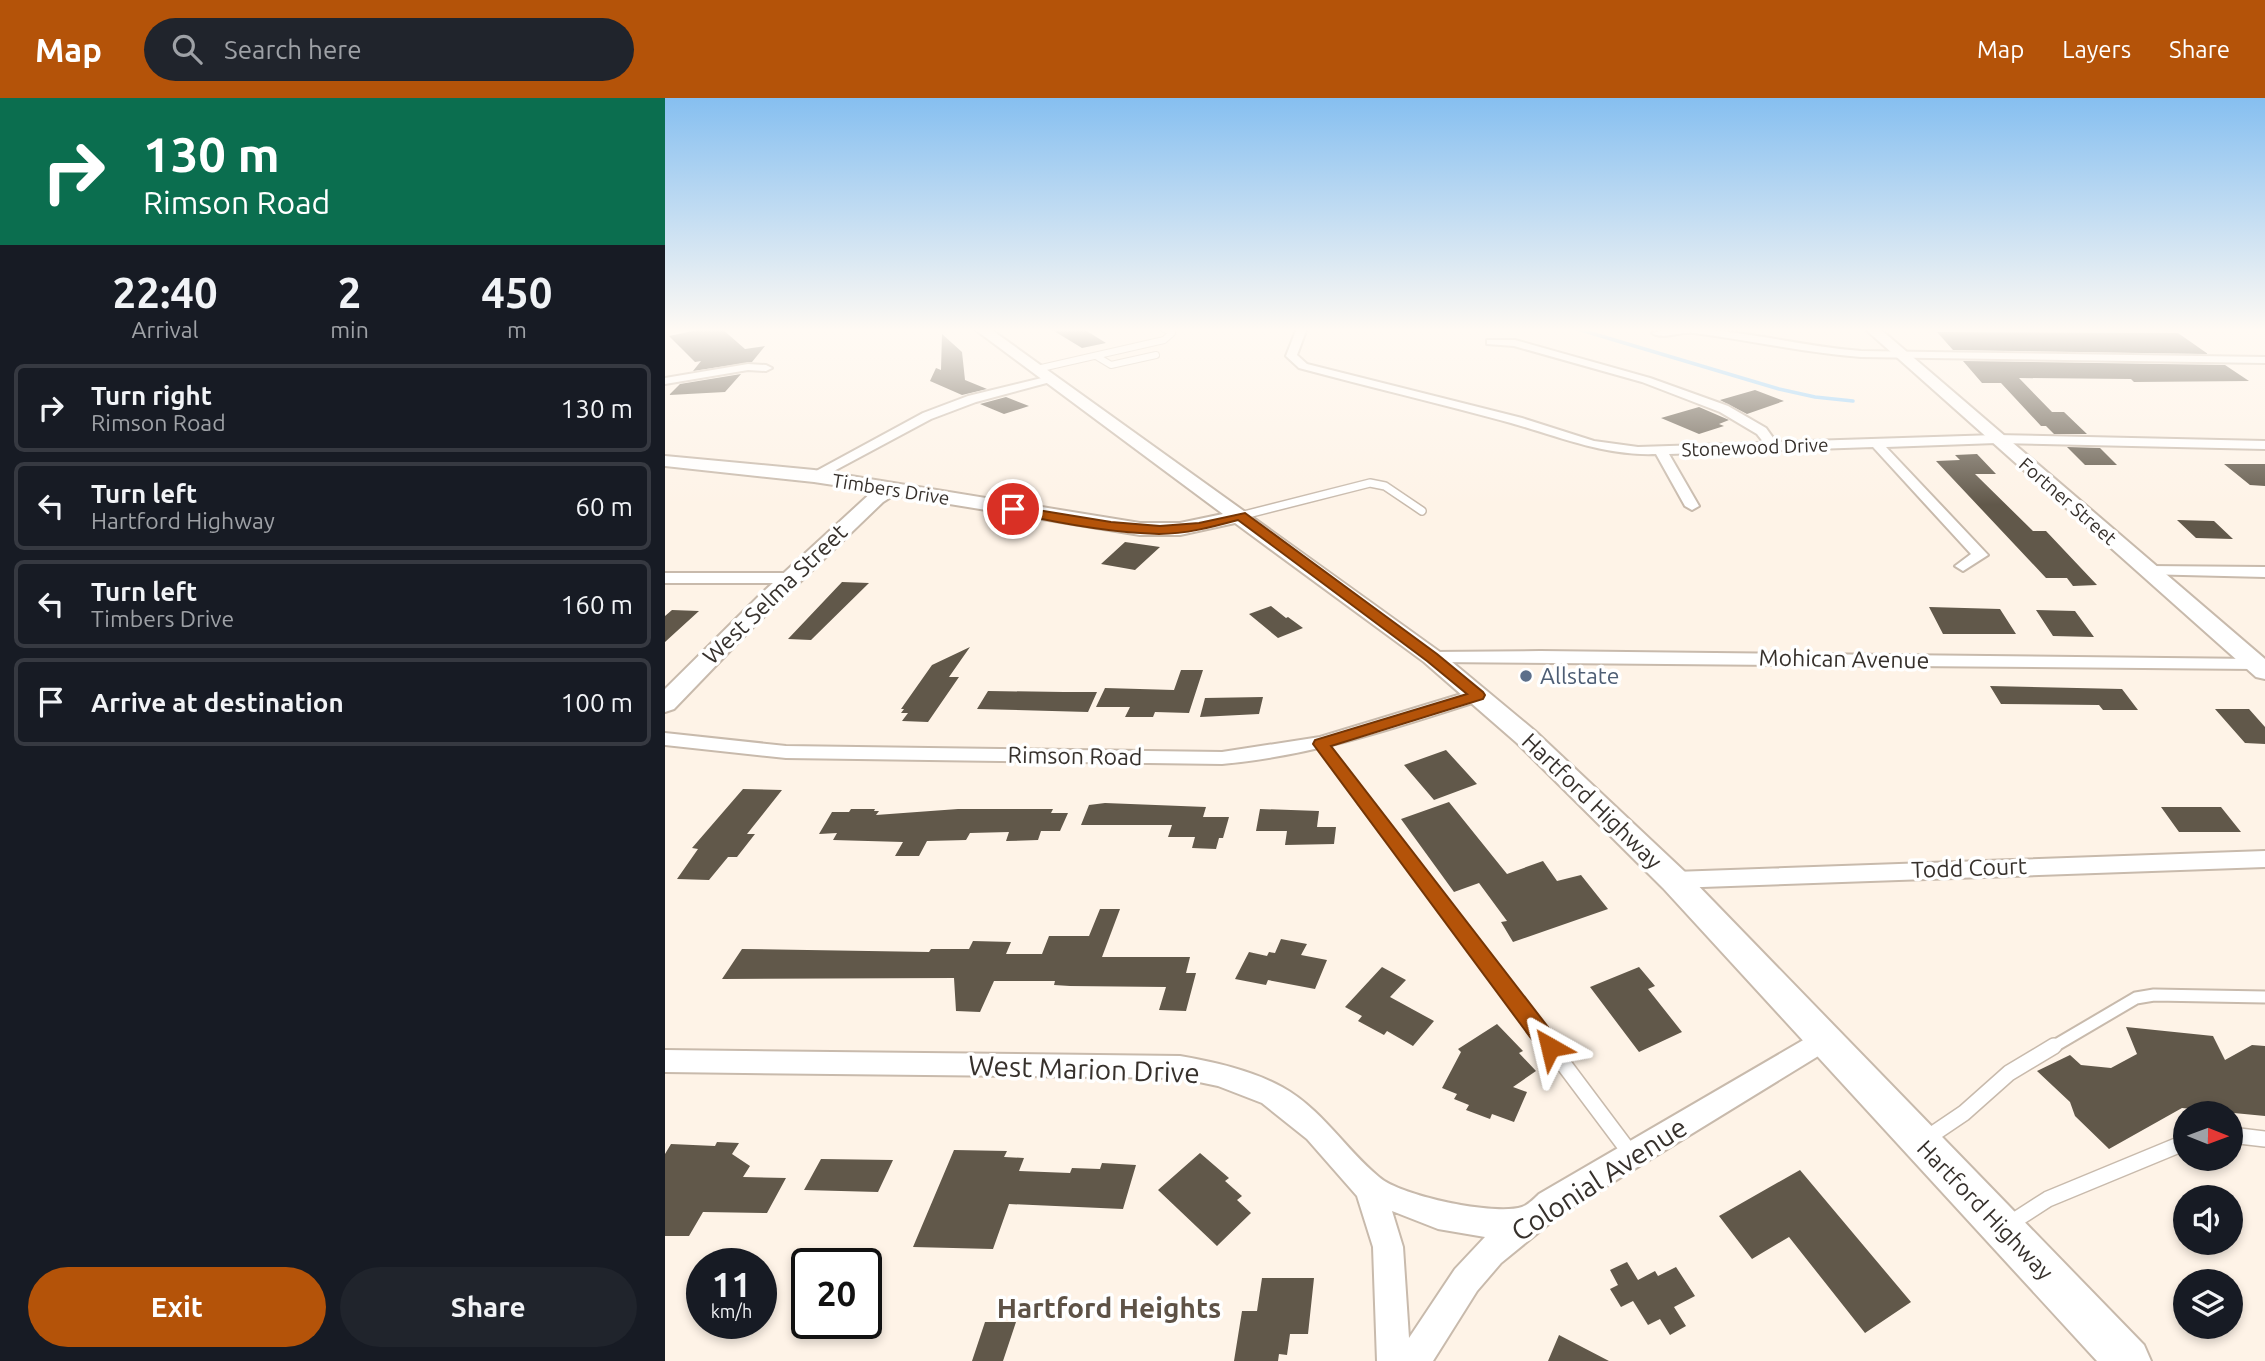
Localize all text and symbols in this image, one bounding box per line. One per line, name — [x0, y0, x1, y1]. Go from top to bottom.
search box — [144, 18, 634, 81]
icon: search — [168, 30, 206, 68]
text: Map — [35, 31, 102, 68]
text: Search here — [224, 35, 362, 64]
text: Map — [1977, 36, 2024, 63]
text: Layers — [2062, 36, 2131, 63]
text: Share — [2169, 36, 2230, 63]
icon: right — [28, 126, 119, 217]
text: 130 m — [143, 126, 280, 181]
text: Rimson Road — [143, 184, 330, 220]
text: 22:40 — [113, 269, 218, 316]
text: 2 — [338, 269, 361, 316]
text: 450 — [481, 269, 552, 316]
text: Arrival — [132, 317, 199, 342]
text: min — [330, 317, 369, 342]
text: m — [507, 317, 527, 342]
text: Turn right — [91, 381, 212, 410]
icon: right — [32, 389, 70, 427]
text: 130 m — [561, 394, 633, 423]
text: Rimson Road — [91, 410, 226, 435]
street label: Stonewood Drive — [1681, 433, 1829, 461]
street label: Fortner Street — [2015, 453, 2122, 550]
street label: Timbers Drive — [831, 469, 951, 509]
text: Turn left — [91, 479, 197, 508]
pin — [983, 479, 1043, 539]
icon: left — [32, 487, 70, 525]
icon: arrive — [994, 490, 1032, 528]
text: 60 m — [575, 492, 633, 521]
text: Hartford Highway — [91, 508, 275, 533]
street label: West Selma Street — [698, 519, 852, 669]
text: Turn left — [91, 577, 197, 606]
icon: left — [32, 585, 70, 623]
text: 160 m — [561, 590, 633, 619]
text: Timbers Drive — [91, 606, 234, 631]
street label: Mohican Avenue — [1759, 645, 1929, 672]
place label: Allstate — [1540, 663, 1620, 688]
marker: Allstate — [1518, 668, 1534, 684]
icon: arrive — [32, 683, 70, 721]
text: Arrive at destination — [91, 688, 344, 717]
text: 100 m — [561, 688, 633, 717]
street label: Hartford Highway — [1518, 728, 1667, 874]
street label: Rimson Road — [1007, 742, 1143, 769]
street label: Todd Court — [1911, 853, 2027, 882]
position arrow — [1513, 1010, 1587, 1084]
street label: West Marion Drive — [968, 1049, 1200, 1088]
north arrow — [2173, 1101, 2243, 1171]
map controls — [2173, 1101, 2243, 1339]
street label: Colonial Avenue — [1505, 1110, 1692, 1247]
street label: Hartford Highway — [1912, 1135, 2058, 1284]
button: sound — [2173, 1185, 2243, 1255]
speed limit sign: 20 — [791, 1248, 882, 1339]
text: 11 — [712, 1264, 751, 1304]
button: Exit — [28, 1267, 326, 1347]
button: Share — [340, 1267, 637, 1347]
button: layers — [2173, 1269, 2243, 1339]
district label: Hartford Heights — [997, 1292, 1221, 1323]
text: km/h — [711, 1301, 752, 1321]

